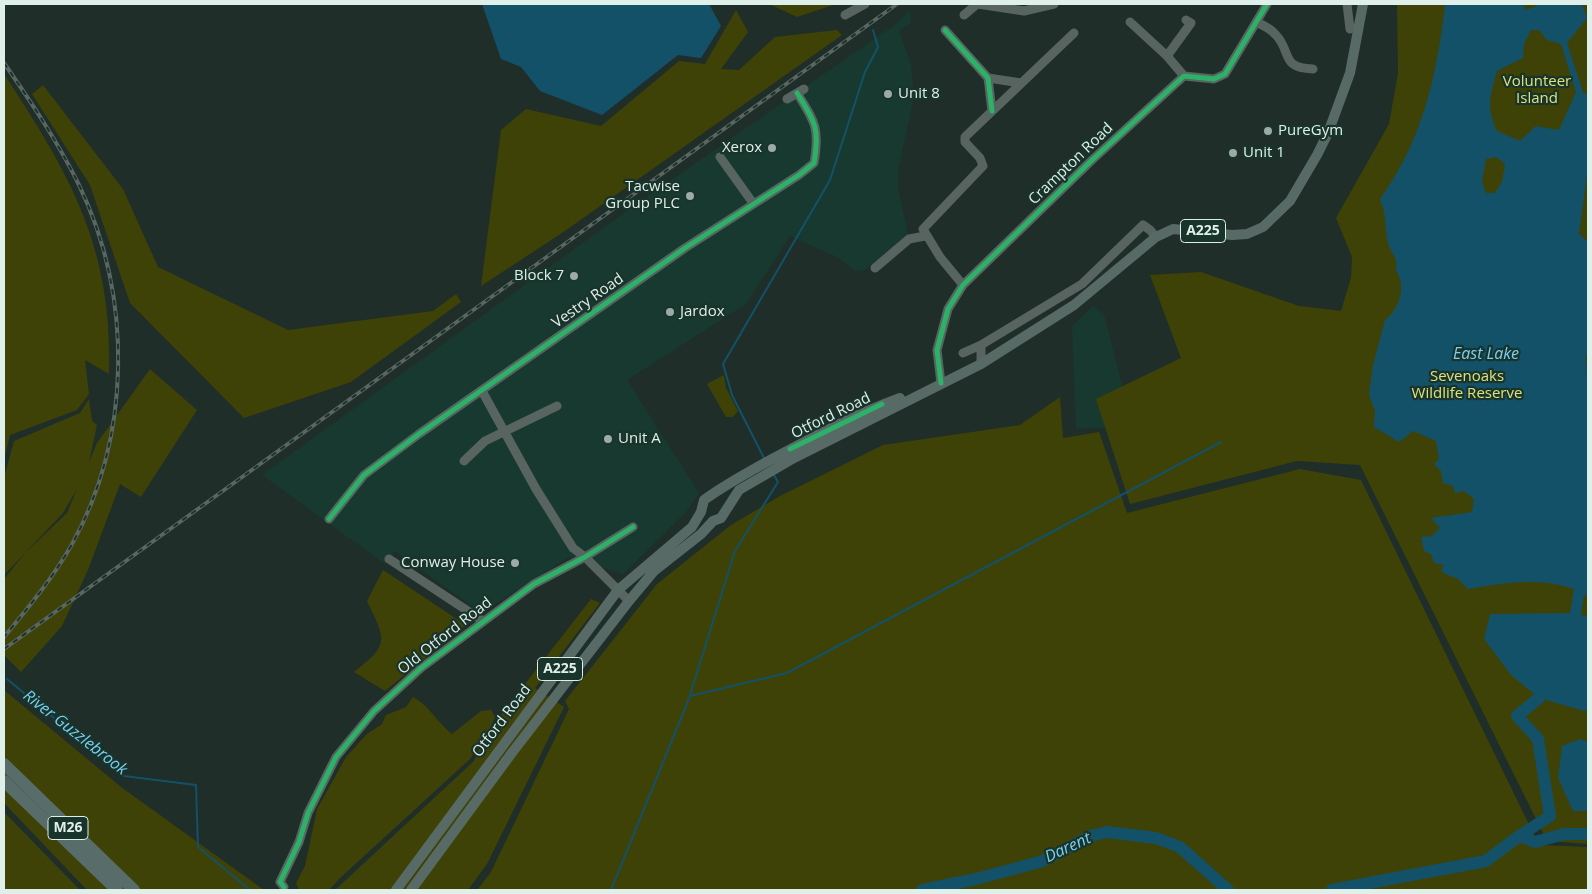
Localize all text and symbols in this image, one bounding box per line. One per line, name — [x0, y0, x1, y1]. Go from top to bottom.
park label: Volunteer Island — [1503, 73, 1571, 108]
place label: Unit 8 — [898, 85, 940, 103]
marker: Unit 8 — [882, 88, 894, 100]
street label: Crampton Road — [1025, 119, 1117, 209]
place label: PureGym — [1278, 122, 1343, 140]
marker: PureGym — [1262, 125, 1274, 137]
place label: Xerox — [722, 139, 762, 157]
marker: Xerox — [766, 142, 778, 154]
place label: Unit 1 — [1243, 144, 1285, 162]
marker: Unit 1 — [1227, 147, 1239, 159]
place label: Tacwise Group PLC — [605, 178, 680, 213]
marker: Tacwise Group PLC — [684, 190, 696, 202]
road number: A225 — [1180, 220, 1226, 242]
place label: Block 7 — [514, 267, 564, 285]
street label: Vestry Road — [549, 270, 627, 332]
marker: Block 7 — [568, 270, 580, 282]
place label: Jardox — [680, 303, 725, 321]
marker: Jardox — [664, 306, 676, 318]
water label: East Lake — [1453, 344, 1519, 364]
park label: Sevenoaks Wildlife Reserve — [1412, 368, 1522, 403]
street label: Otford Road — [788, 389, 874, 443]
place label: Unit A — [618, 430, 661, 448]
marker: Unit A — [602, 433, 614, 445]
place label: Conway House — [401, 554, 505, 572]
marker: Conway House — [509, 557, 521, 569]
street label: Old Otford Road — [394, 594, 496, 678]
road number: A225 — [538, 658, 582, 681]
street label: Otford Road — [469, 681, 535, 761]
water label: River Guzzlebrook — [19, 686, 131, 780]
road number: M26 — [48, 816, 88, 840]
water label: Darent — [1042, 829, 1094, 867]

